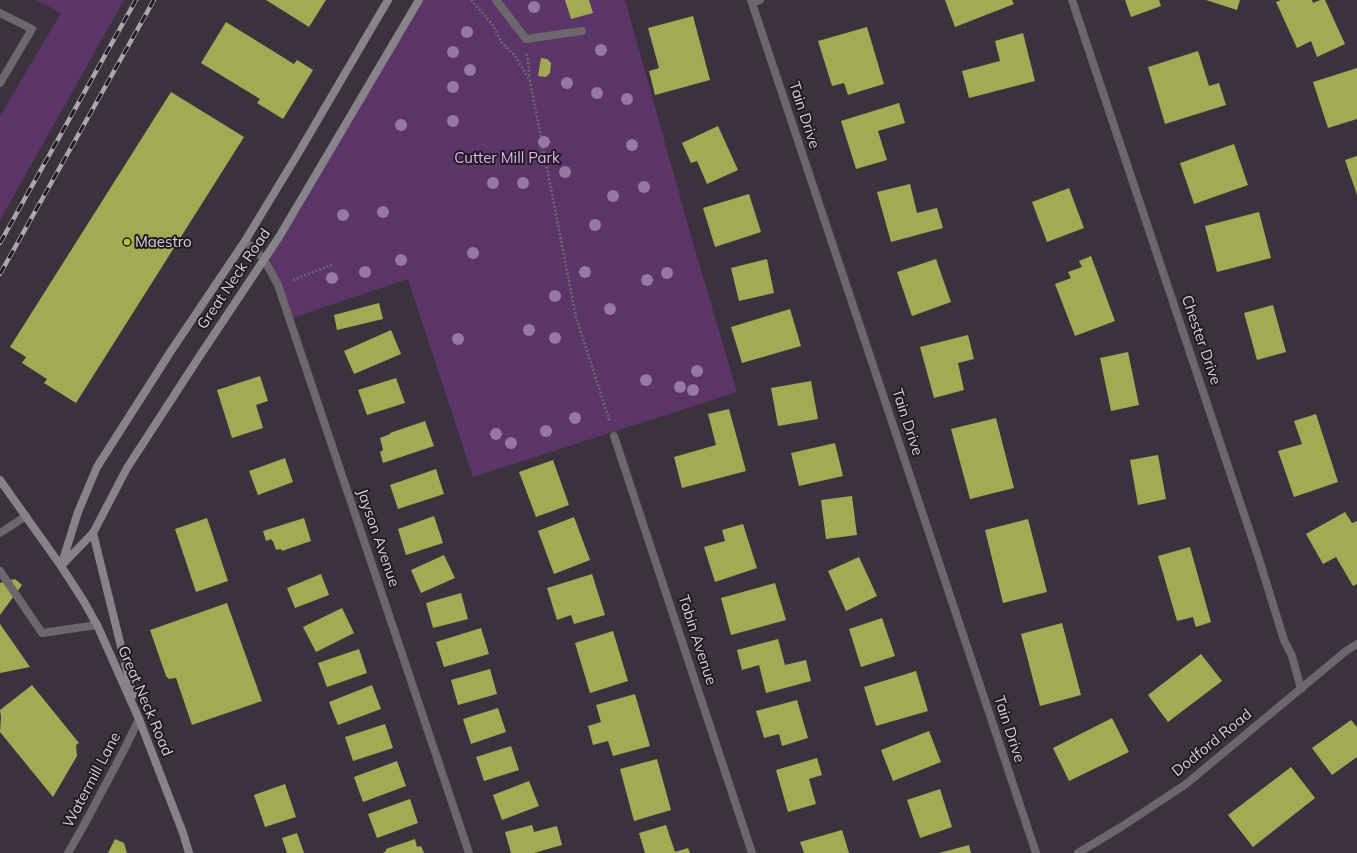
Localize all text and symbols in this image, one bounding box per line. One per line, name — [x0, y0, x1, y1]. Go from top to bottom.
street label: Tain Drive — [785, 79, 823, 151]
park label: Cutter Mill Park — [454, 149, 560, 167]
street label: Great Neck Road — [194, 225, 274, 333]
place label: Maestro — [135, 233, 192, 251]
marker: Maestro — [122, 237, 132, 247]
street label: Chester Drive — [1177, 293, 1225, 387]
street label: Tain Drive — [888, 386, 926, 458]
street label: Jayson Avenue — [353, 487, 403, 589]
street label: Tobin Avenue — [674, 593, 720, 687]
street label: Great Neck Road — [114, 643, 176, 759]
street label: Tain Drive — [990, 693, 1028, 765]
street label: Dodford Road — [1169, 705, 1255, 781]
street label: Watermill Lane — [59, 729, 125, 831]

